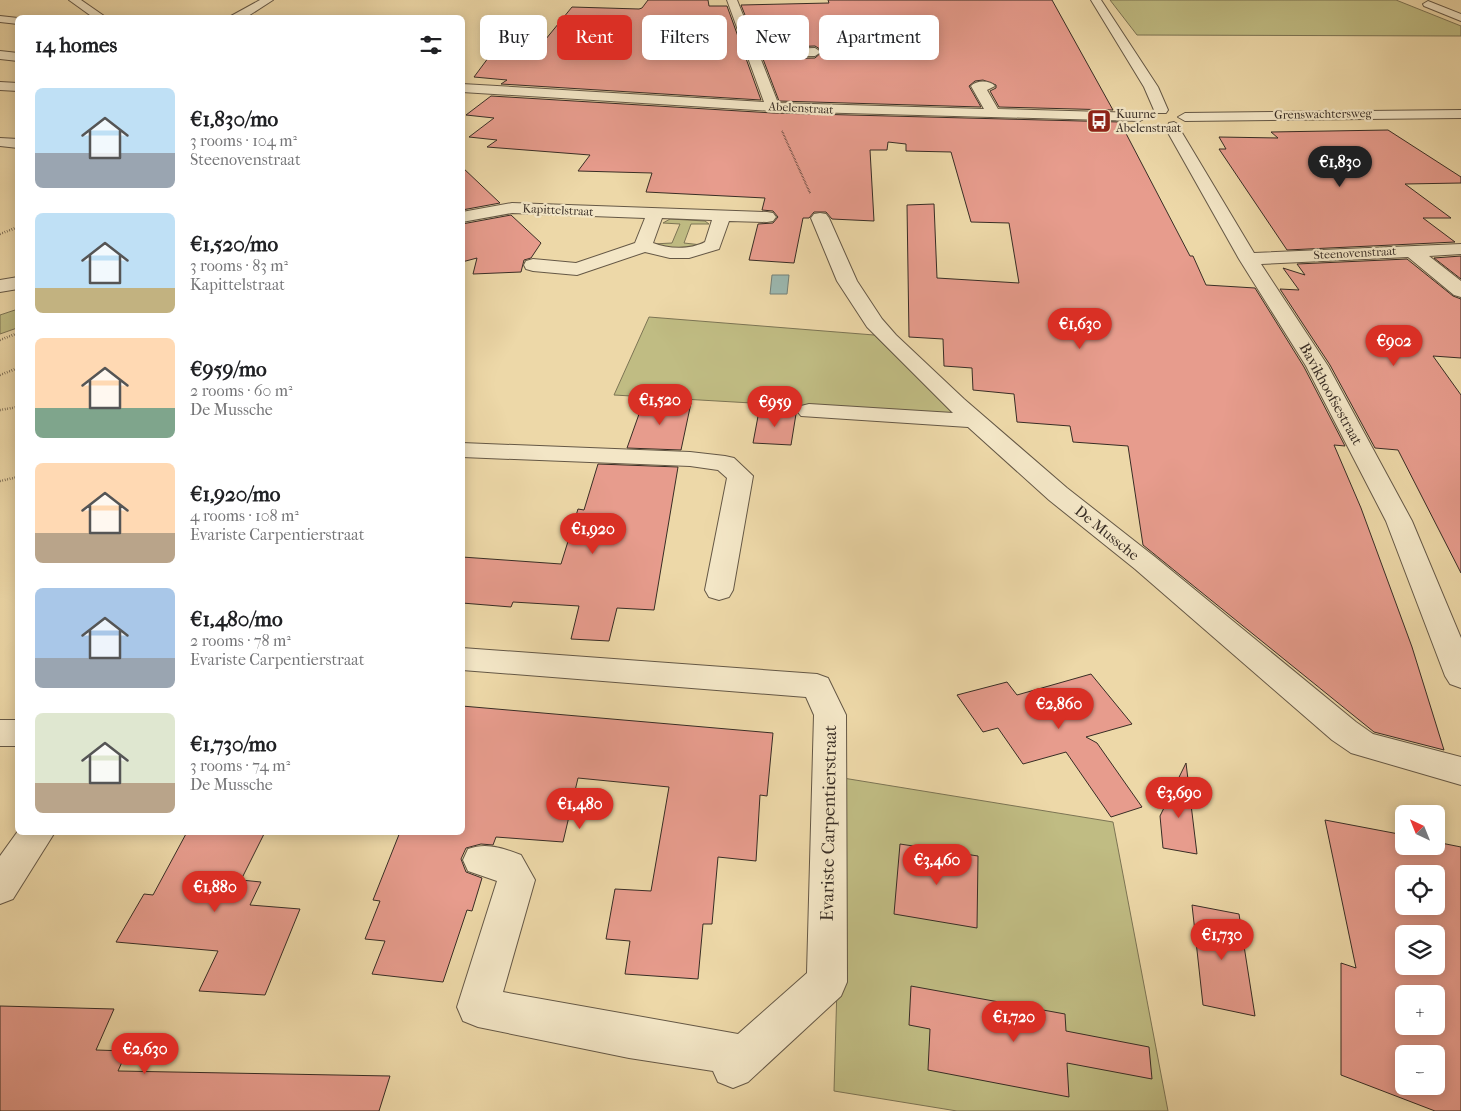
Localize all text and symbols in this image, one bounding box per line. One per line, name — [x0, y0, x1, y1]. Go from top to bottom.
chip: Buy — [480, 15, 547, 60]
chip: Rent — [557, 15, 632, 60]
chip: Filters — [642, 15, 727, 60]
chip: New — [737, 15, 809, 60]
chip: Apartment — [819, 15, 939, 60]
icon: filters — [417, 31, 445, 59]
text: 14 homes — [35, 33, 117, 57]
street label: Abelenstraat — [767, 99, 835, 117]
street label: Grenswachtersweg — [1274, 106, 1373, 122]
text: €1,830/mo — [190, 107, 278, 131]
place label: Kuurne Abelenstraat — [1115, 107, 1182, 135]
icon: home — [75, 108, 135, 168]
bus stop icon: Kuurne Abelenstraat — [1086, 108, 1112, 134]
text: 3 rooms · 104 m² — [190, 131, 297, 150]
pin: €1,830 — [1299, 146, 1381, 188]
text: Steenovenstraat — [190, 150, 301, 169]
text: €1,830 — [1319, 152, 1361, 171]
street label: Kapittelstraat — [522, 201, 595, 219]
text: €1,520/mo — [190, 232, 278, 256]
icon: home — [75, 233, 135, 293]
street label: Steenovenstraat — [1313, 244, 1398, 262]
text: 3 rooms · 83 m² — [190, 256, 288, 275]
text: Kapittelstraat — [190, 275, 285, 294]
pin: €1,630 — [1039, 308, 1121, 350]
text: €1,630 — [1059, 314, 1101, 333]
pin: €902 — [1364, 324, 1424, 367]
text: €902 — [1377, 331, 1411, 350]
street label: Bavikhoofsestraat — [1296, 340, 1367, 449]
text: €959/mo — [190, 357, 267, 381]
icon: home — [75, 358, 135, 418]
text: 2 rooms · 60 m² — [190, 381, 293, 400]
pin: €1,520 — [619, 384, 701, 426]
pin: €959 — [745, 386, 805, 428]
text: €1,520 — [639, 390, 681, 409]
text: €959 — [758, 392, 792, 411]
text: De Mussche — [190, 400, 273, 419]
text: €1,920/mo — [190, 482, 280, 506]
icon: home — [75, 483, 135, 543]
street label: De Mussche — [1071, 502, 1143, 565]
text: 4 rooms · 108 m² — [190, 506, 299, 525]
pin: €1,920 — [552, 512, 634, 555]
text: €1,920 — [571, 519, 615, 538]
text: Evariste Carpentierstraat — [190, 525, 364, 544]
text: €1,480/mo — [190, 607, 283, 631]
icon: home — [75, 608, 135, 668]
text: 2 rooms · 78 m² — [190, 631, 291, 650]
text: Evariste Carpentierstraat — [190, 650, 364, 669]
pin: €2,860 — [1018, 688, 1100, 730]
text: €2,860 — [1036, 694, 1082, 713]
street label: Evariste Carpentierstraat — [817, 724, 841, 921]
text: €1,730/mo — [190, 732, 277, 756]
icon: home — [75, 733, 135, 793]
text: 3 rooms · 74 m² — [190, 756, 290, 775]
text: De Mussche — [190, 775, 273, 794]
pin: €3,690 — [1138, 776, 1220, 819]
text: €3,690 — [1156, 783, 1202, 802]
pin: €1,480 — [539, 788, 621, 830]
text: €1,480 — [557, 794, 603, 813]
north arrow — [1395, 805, 1445, 855]
map controls — [1395, 805, 1445, 1095]
pin: €3,460 — [896, 844, 978, 886]
text: €3,460 — [914, 850, 960, 869]
button: locate — [1395, 865, 1445, 915]
pin: €1,880 — [174, 870, 256, 913]
text: €1,880 — [193, 877, 237, 896]
pin: €1,730 — [1181, 918, 1263, 961]
text: €1,730 — [1202, 925, 1242, 944]
button: layers — [1395, 925, 1445, 975]
button: + — [1395, 985, 1445, 1035]
pin: €1,720 — [973, 1000, 1055, 1043]
text: €1,720 — [993, 1007, 1035, 1026]
pin: €2,630 — [104, 1032, 186, 1075]
text: €2,630 — [123, 1039, 168, 1058]
button: − — [1395, 1045, 1445, 1095]

